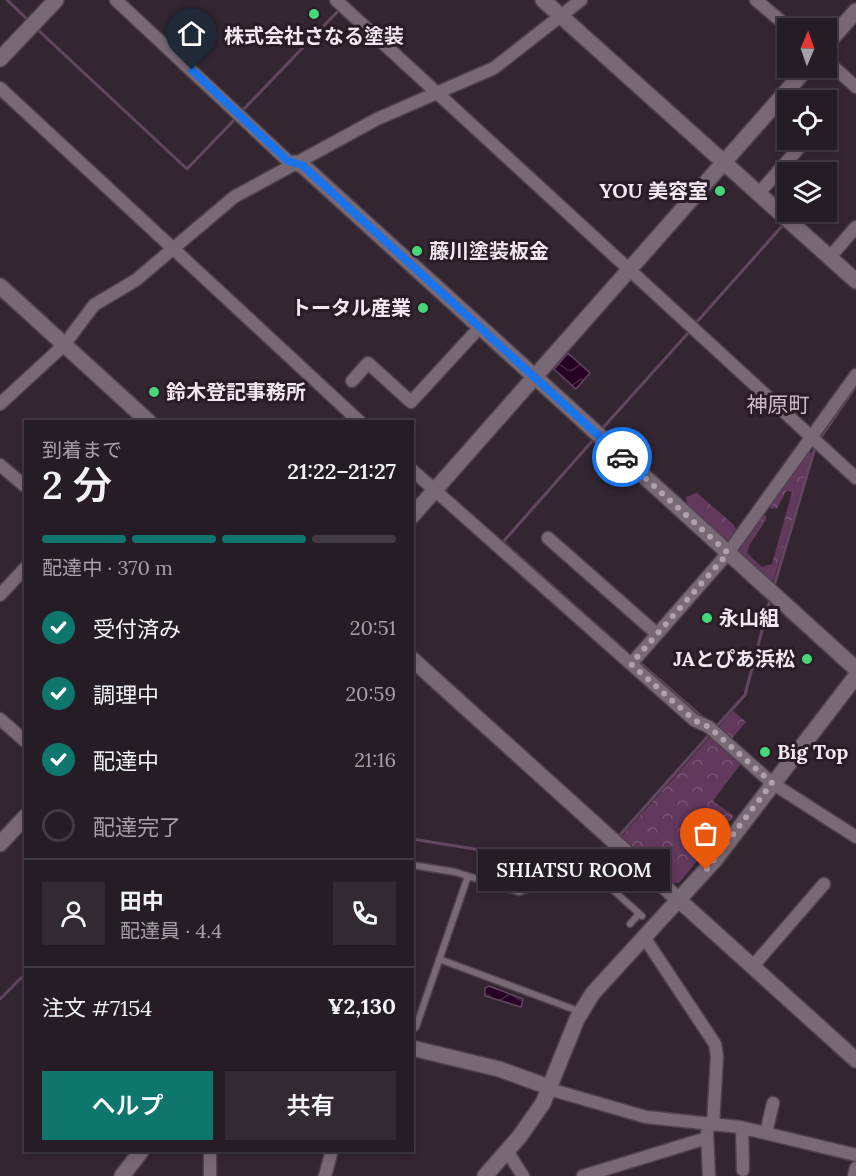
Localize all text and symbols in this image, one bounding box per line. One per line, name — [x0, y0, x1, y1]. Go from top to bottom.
marker: 株式会社さなる塗装 — [307, 7, 321, 21]
pin — [166, 8, 217, 70]
icon: home — [175, 17, 208, 50]
north arrow — [777, 18, 837, 78]
map controls — [777, 18, 837, 222]
place label: 株式会社さなる塗装 — [224, 23, 404, 48]
button: locate — [777, 90, 837, 150]
button: layers — [777, 162, 837, 222]
place label: YOU 美容室 — [600, 178, 708, 203]
marker: YOU 美容室 — [713, 184, 727, 198]
place label: 藤川塗装板金 — [429, 238, 549, 263]
marker: 藤川塗装板金 — [410, 244, 424, 258]
place label: トータル産業 — [291, 295, 411, 320]
marker: トータル産業 — [416, 301, 430, 315]
place label: 鈴木登記事務所 — [166, 379, 306, 404]
marker: 鈴木登記事務所 — [147, 385, 161, 399]
district label: 神原町 — [747, 391, 810, 418]
courier — [592, 427, 652, 487]
text: 到着まで — [42, 437, 122, 462]
icon: car — [606, 441, 639, 474]
text: 21:22–21:27 — [287, 457, 396, 485]
text: 2 分 — [42, 460, 112, 510]
text: 配達中 · 370 m — [42, 555, 173, 580]
place label: 永山組 — [719, 605, 779, 630]
icon: check — [42, 611, 75, 644]
marker: 永山組 — [700, 611, 714, 625]
text: 受付済み — [93, 615, 181, 643]
text: 20:51 — [350, 615, 396, 640]
place label: JAとぴあ浜松 — [673, 646, 795, 671]
marker: JAとぴあ浜松 — [800, 652, 814, 666]
icon: check — [42, 677, 75, 710]
text: 調理中 — [93, 681, 159, 709]
text: 20:59 — [345, 681, 396, 706]
place label: Big Top — [777, 739, 848, 764]
icon: check — [42, 743, 75, 776]
marker: Big Top — [758, 745, 772, 759]
text: 配達中 — [93, 747, 159, 775]
text: 21:16 — [354, 747, 396, 772]
pin — [680, 808, 731, 870]
text: 配達完了 — [93, 813, 181, 841]
icon: bag — [689, 817, 722, 850]
callout: SHIATSU ROOM — [478, 849, 670, 891]
text: SHIATSU ROOM — [496, 857, 652, 882]
button: person — [42, 882, 105, 945]
button: phone — [333, 882, 396, 945]
text: 田中 — [120, 887, 164, 915]
text: 配達員 · 4.4 — [120, 918, 222, 943]
text: ¥2,130 — [328, 992, 396, 1020]
text: 注文 #7154 — [42, 994, 152, 1022]
button: ヘルプ — [42, 1071, 213, 1140]
button: 共有 — [225, 1071, 396, 1140]

